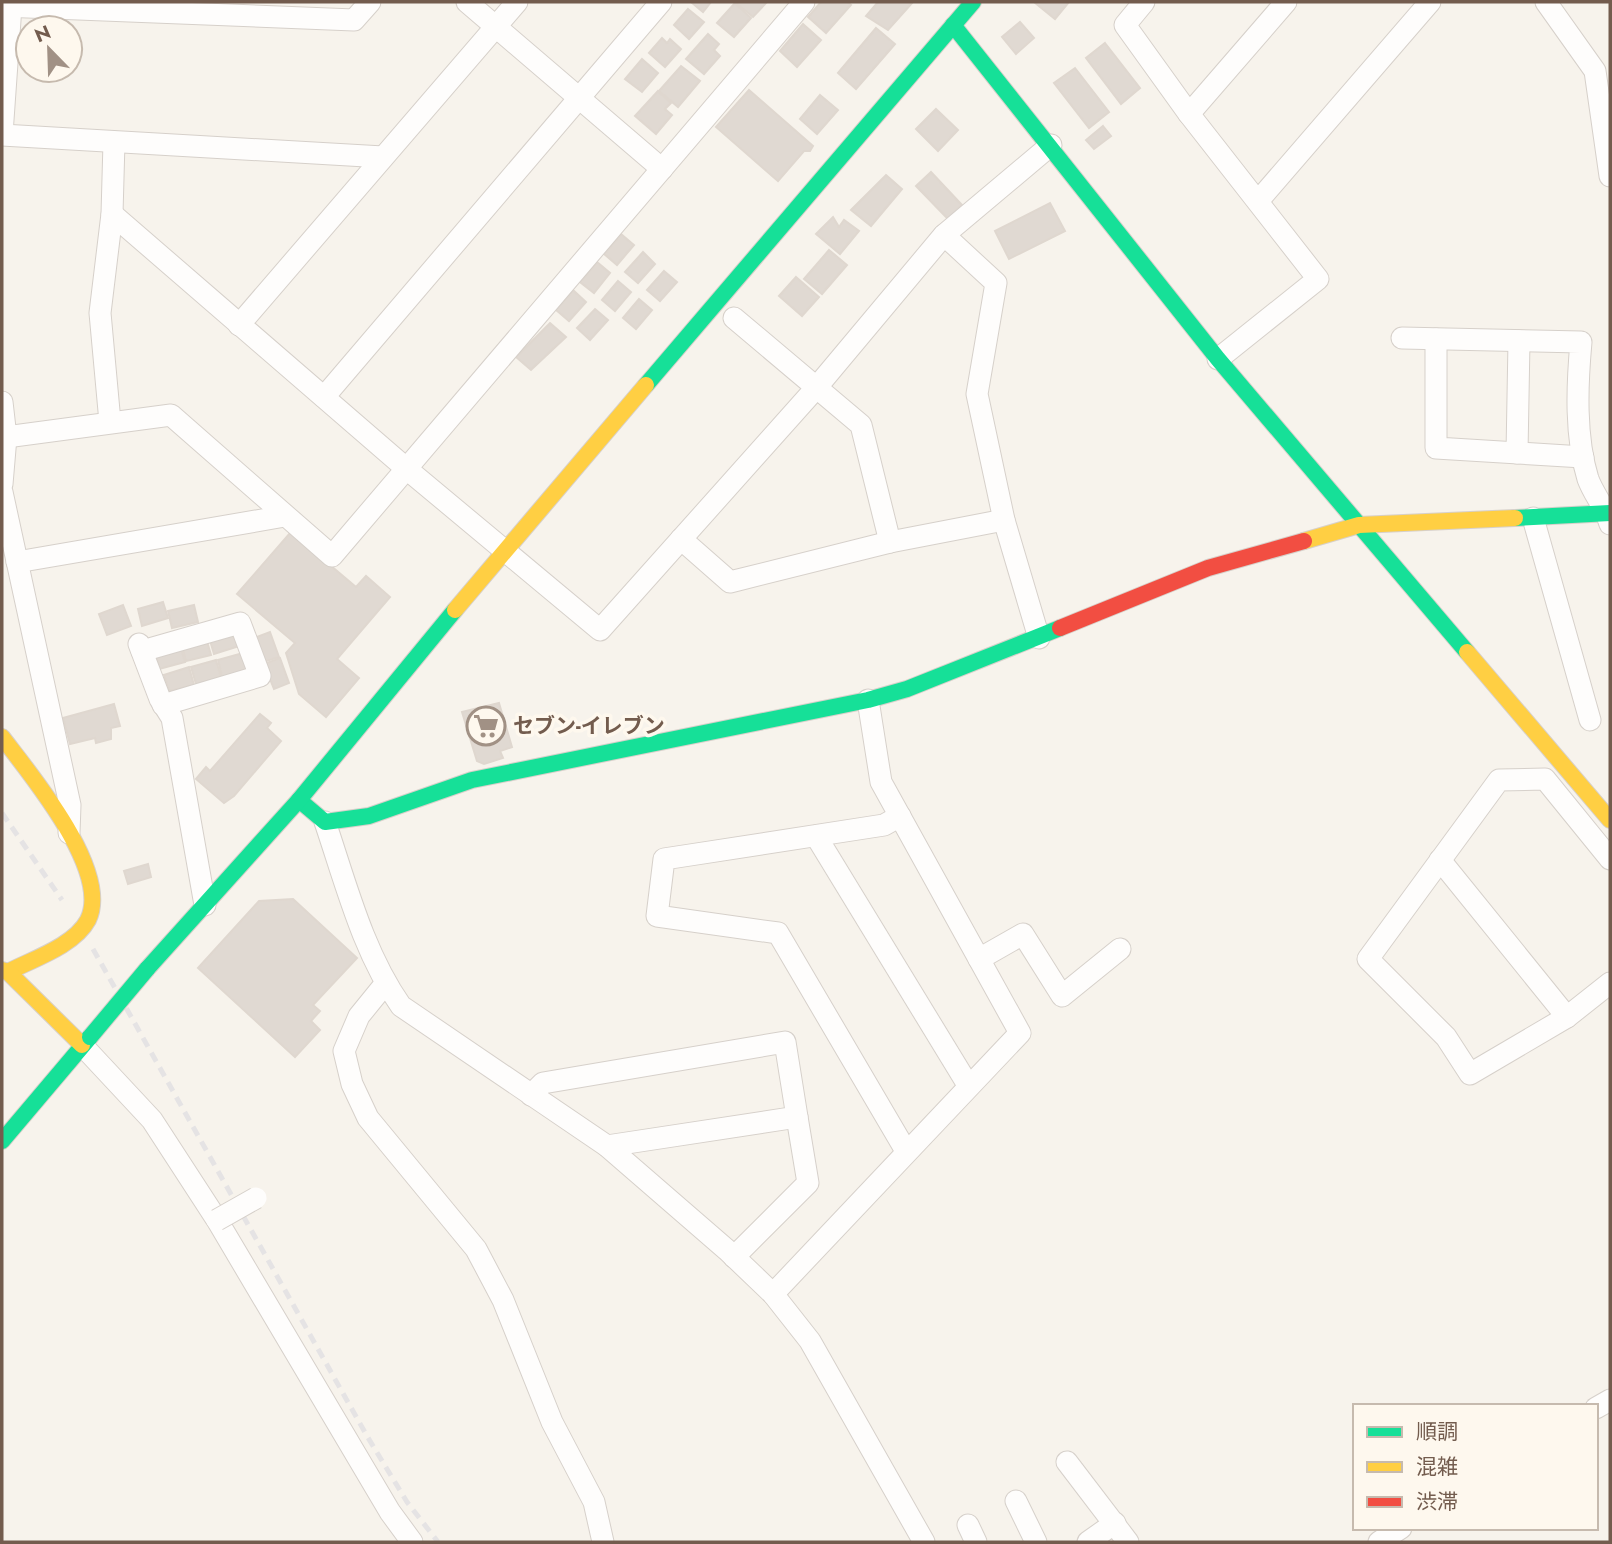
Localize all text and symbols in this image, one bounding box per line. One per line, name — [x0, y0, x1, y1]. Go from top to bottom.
north arrow — [14, 14, 84, 84]
text: N — [30, 18, 55, 49]
supermarket icon: セブン-イレブン — [465, 705, 507, 747]
place label: セブン-イレブン — [513, 711, 665, 741]
legend — [1353, 1404, 1598, 1530]
text: 順調 — [1416, 1417, 1458, 1447]
text: 混雑 — [1416, 1452, 1458, 1482]
text: 渋滞 — [1416, 1487, 1458, 1517]

